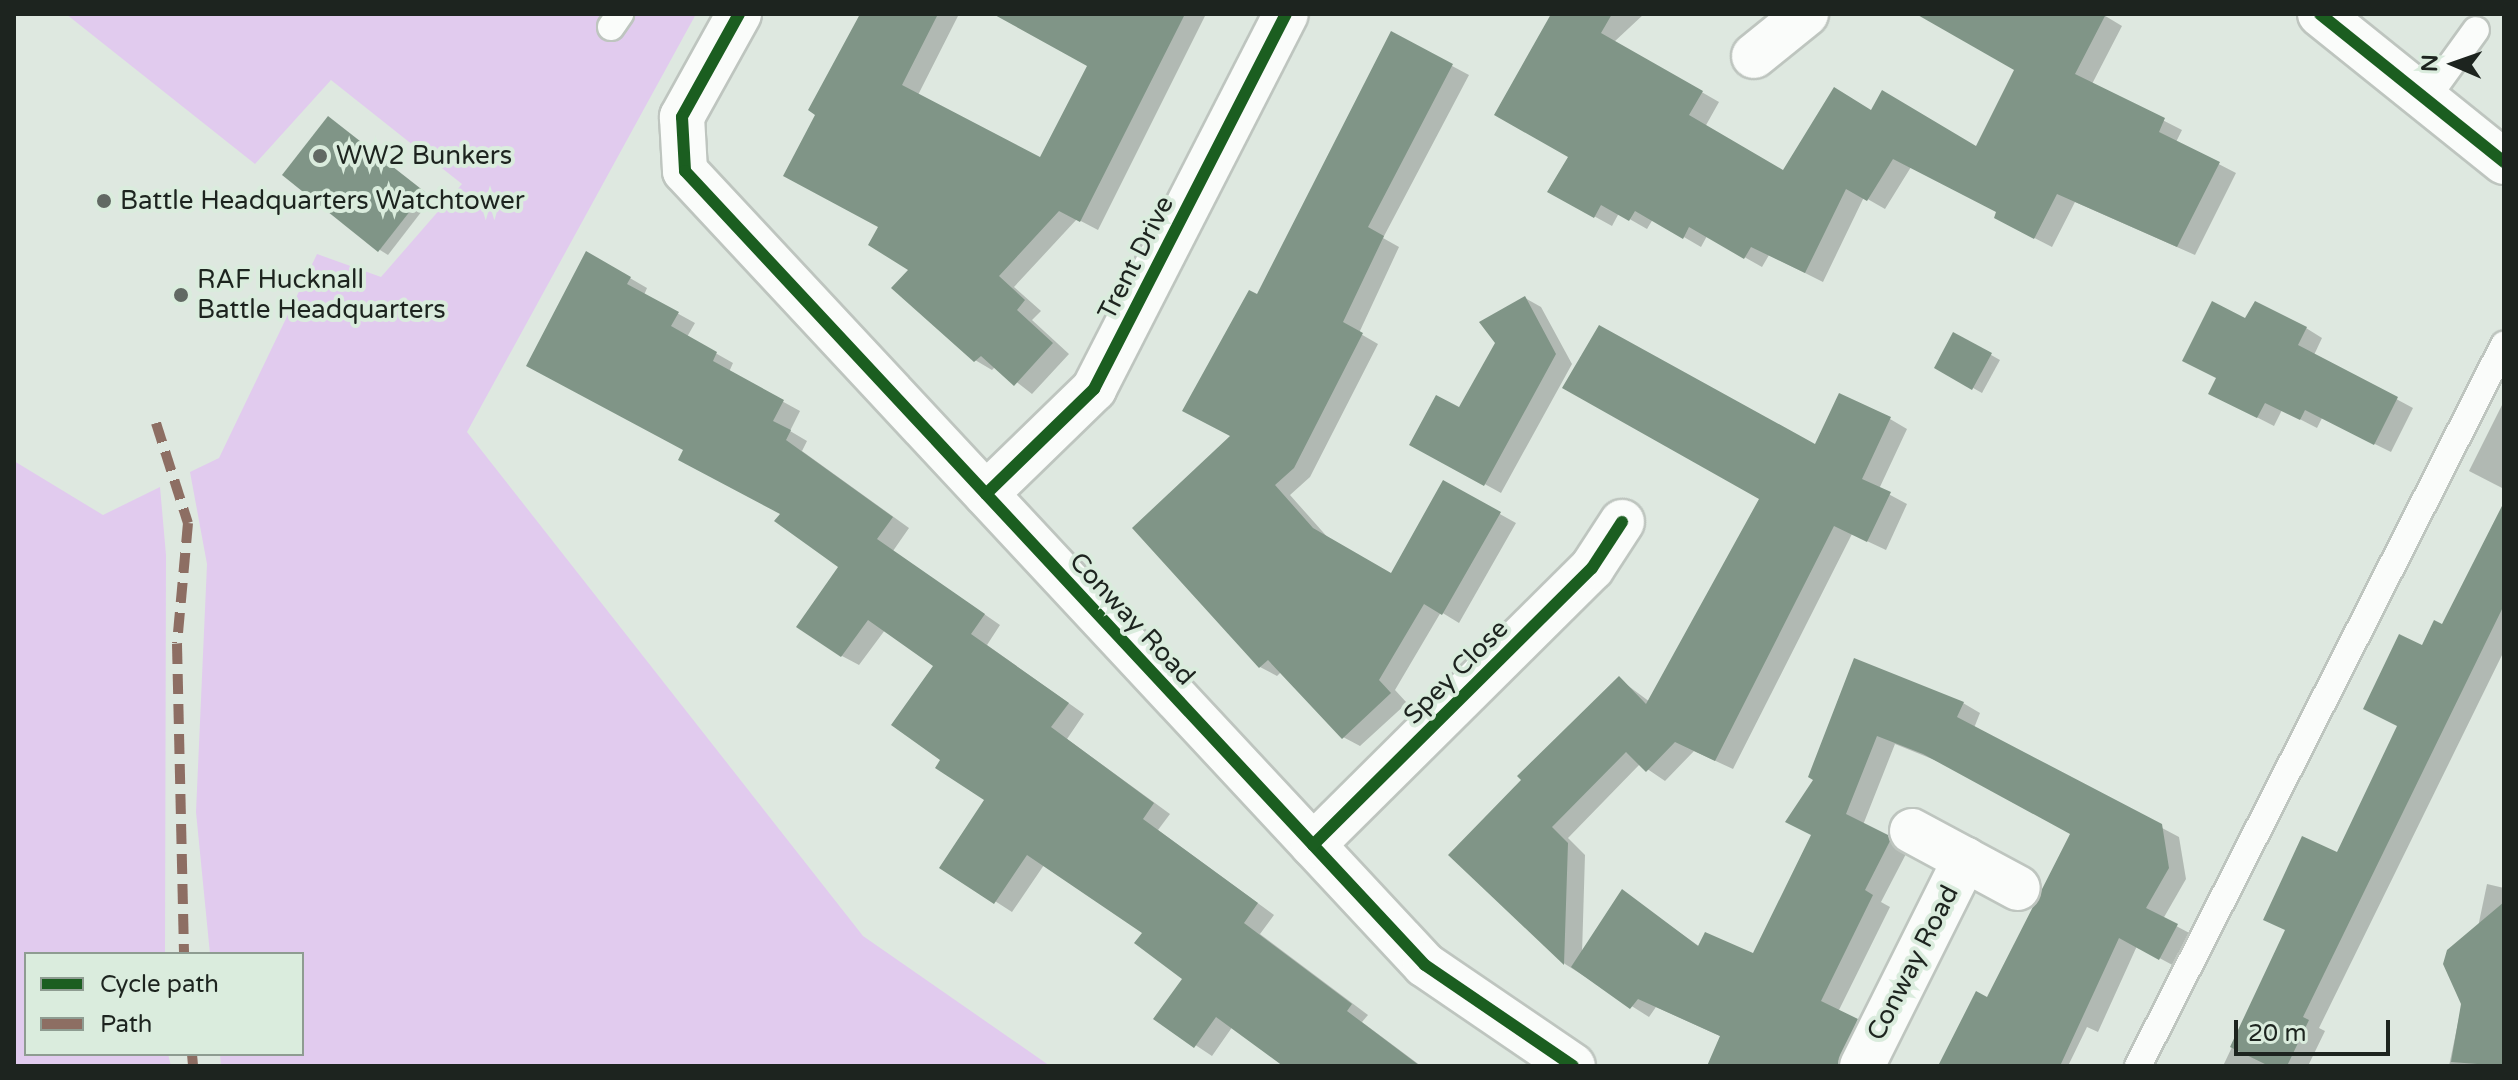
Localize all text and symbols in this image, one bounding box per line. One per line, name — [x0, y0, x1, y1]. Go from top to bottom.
north arrow — [2414, 24, 2494, 104]
text: N — [2417, 54, 2443, 72]
place label: WW2 Bunkers — [336, 140, 512, 172]
marker: WW2 Bunkers — [311, 147, 329, 165]
place label: Battle Headquarters Watchtower — [120, 185, 525, 217]
street label: Trent Drive — [1091, 191, 1181, 325]
marker: Battle Headquarters Watchtower — [95, 192, 113, 210]
place label: RAF Hucknall Battle Headquarters — [197, 264, 446, 326]
marker: RAF Hucknall Battle Headquarters — [172, 286, 190, 304]
street label: Conway Road — [1063, 546, 1201, 692]
street label: Spey Close — [1397, 613, 1515, 731]
street label: Conway Road — [1861, 880, 1965, 1046]
legend — [24, 952, 304, 1056]
text: Cycle path — [100, 970, 219, 999]
scale bar — [2238, 1004, 2394, 1054]
text: Path — [100, 1010, 153, 1039]
text: 20 m — [2248, 1019, 2306, 1048]

